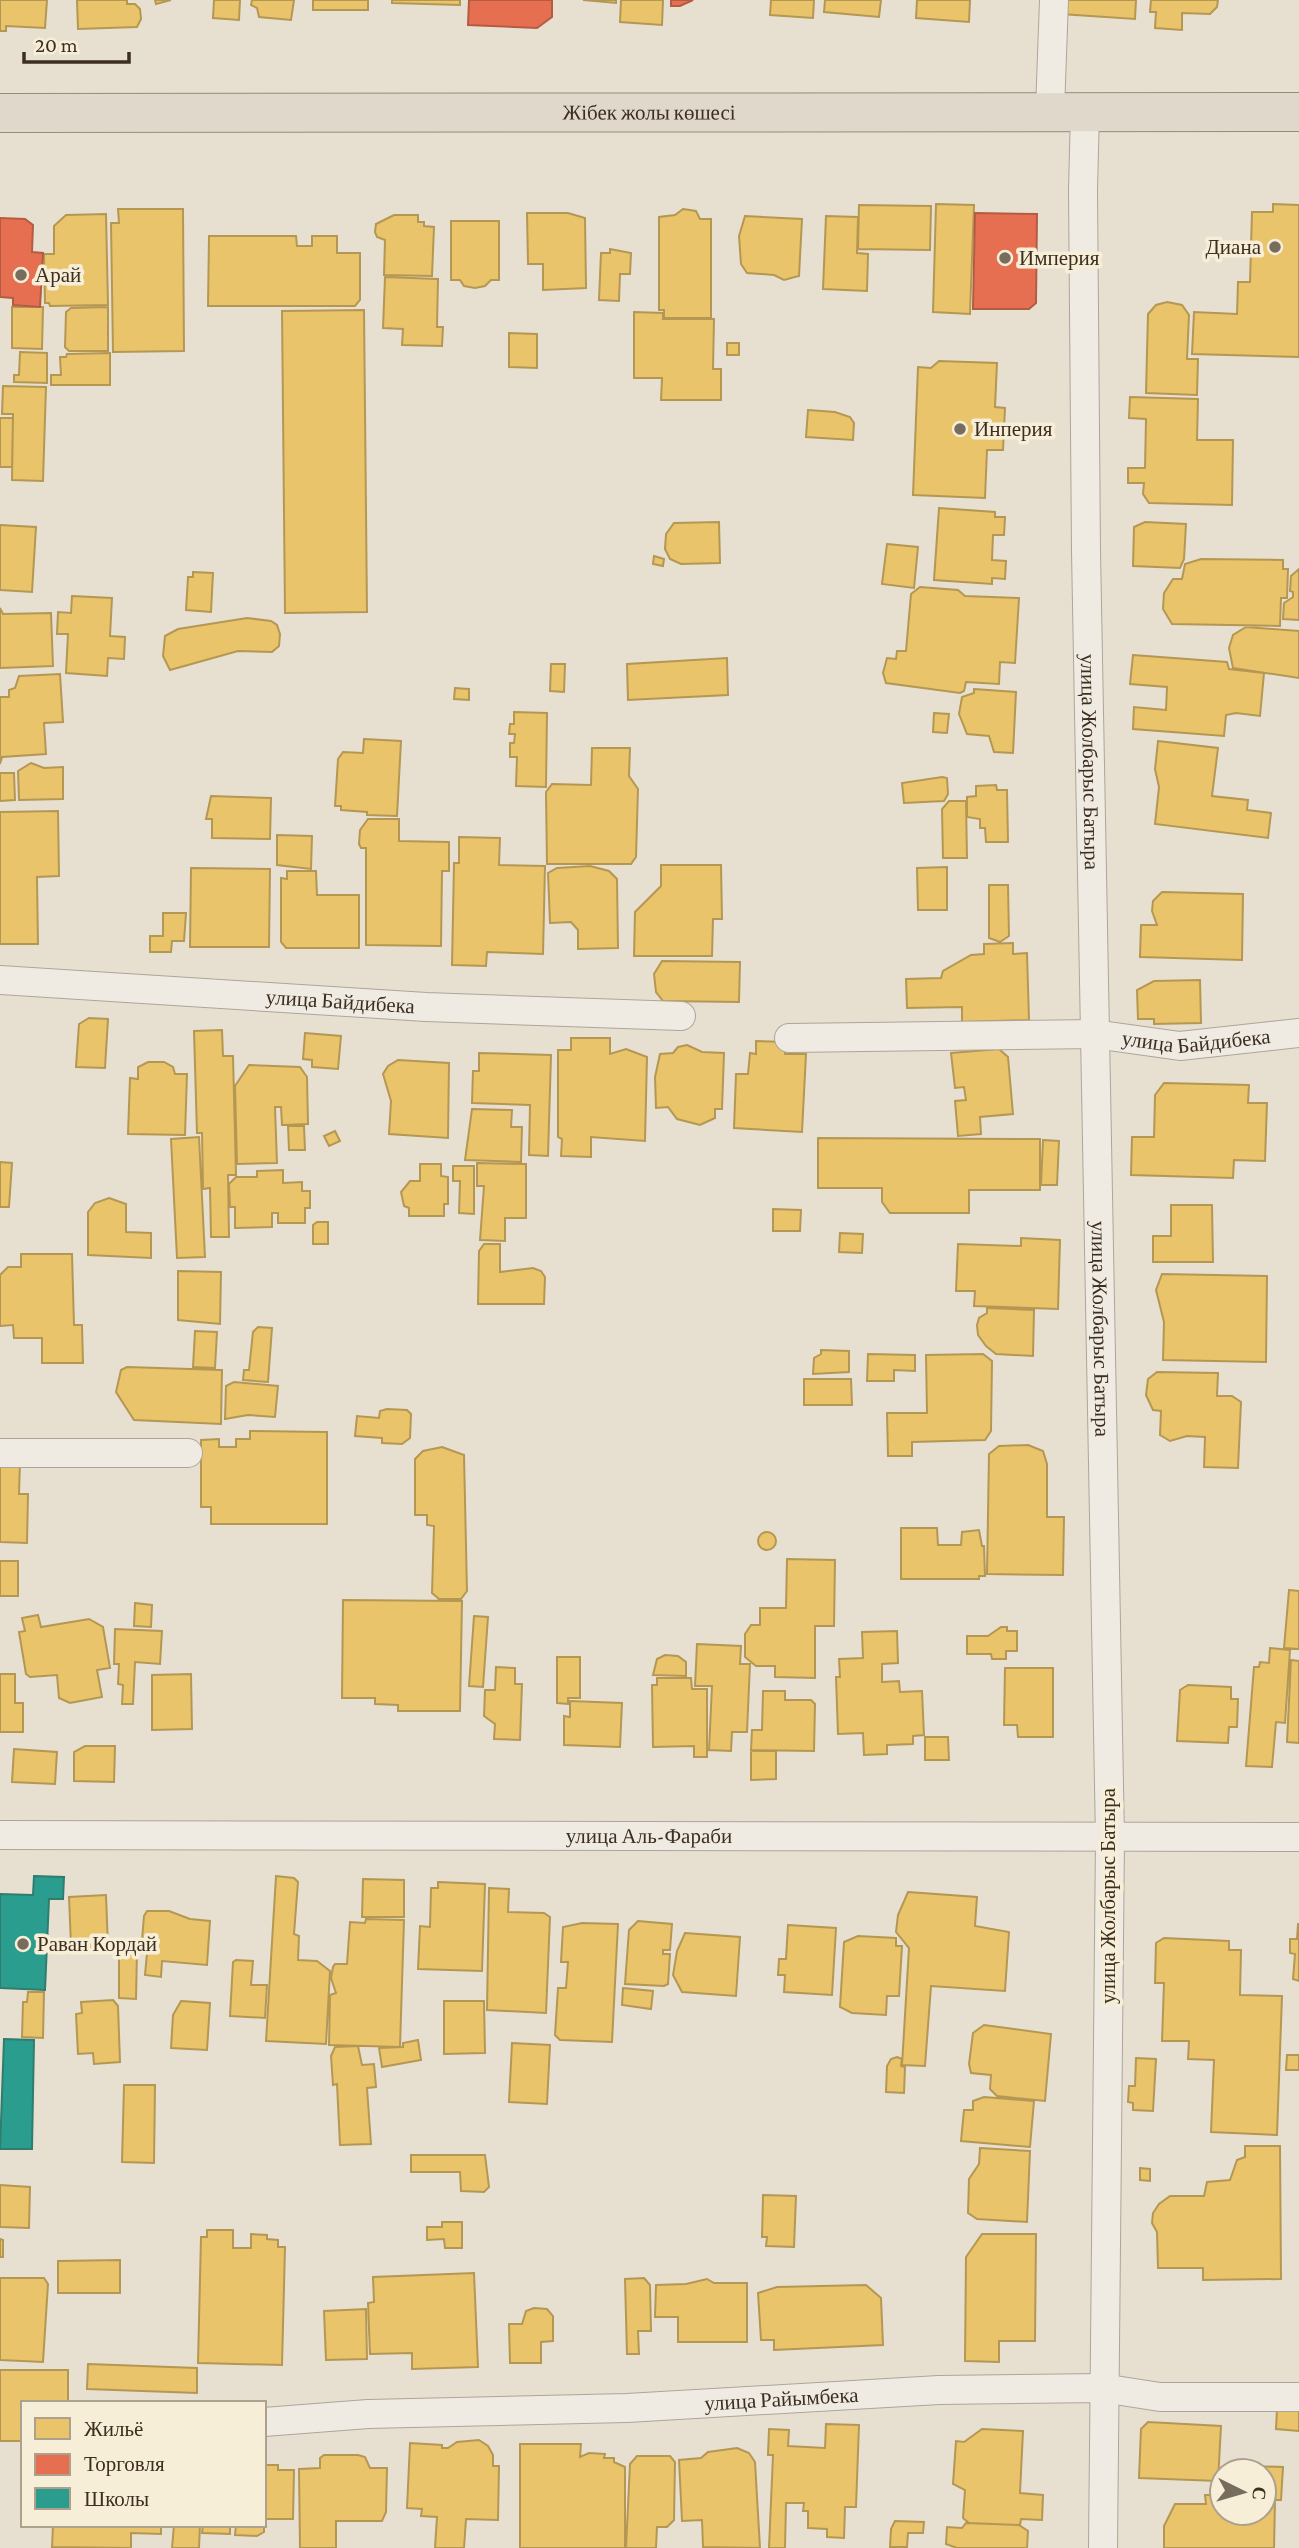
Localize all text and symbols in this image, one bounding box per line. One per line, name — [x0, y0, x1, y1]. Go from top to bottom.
scale bar — [24, 21, 130, 65]
text: 20 m — [35, 33, 78, 57]
street label: Жібек жолы көшесі — [562, 100, 736, 125]
place label: Диана — [1206, 235, 1262, 259]
marker: Диана — [1267, 239, 1283, 255]
place label: Империя — [1019, 246, 1100, 270]
marker: Империя — [997, 250, 1013, 266]
place label: Арай — [35, 263, 81, 287]
marker: Арай — [13, 267, 29, 283]
place label: Инперия — [974, 417, 1053, 441]
marker: Инперия — [952, 421, 968, 437]
street label: улица Жолбарыс Батыра — [1076, 654, 1104, 871]
street label: улица Байдибека — [265, 985, 416, 1018]
street label: улица Байдибека — [1120, 1024, 1272, 1058]
street label: улица Жолбарыс Батыра — [1086, 1221, 1115, 1438]
street label: улица Жолбарыс Батыра — [1096, 1787, 1120, 2004]
street label: улица Аль-Фараби — [566, 1824, 732, 1848]
place label: Раван Кордай — [37, 1932, 157, 1956]
marker: Раван Кордай — [15, 1936, 31, 1952]
street label: улица Райымбека — [704, 2383, 860, 2416]
legend — [21, 2401, 266, 2527]
text: Жильё — [84, 2417, 143, 2441]
text: Торговля — [84, 2452, 165, 2476]
north arrow — [1208, 2457, 1278, 2527]
text: С — [1248, 2486, 1270, 2501]
text: Школы — [84, 2487, 149, 2511]

